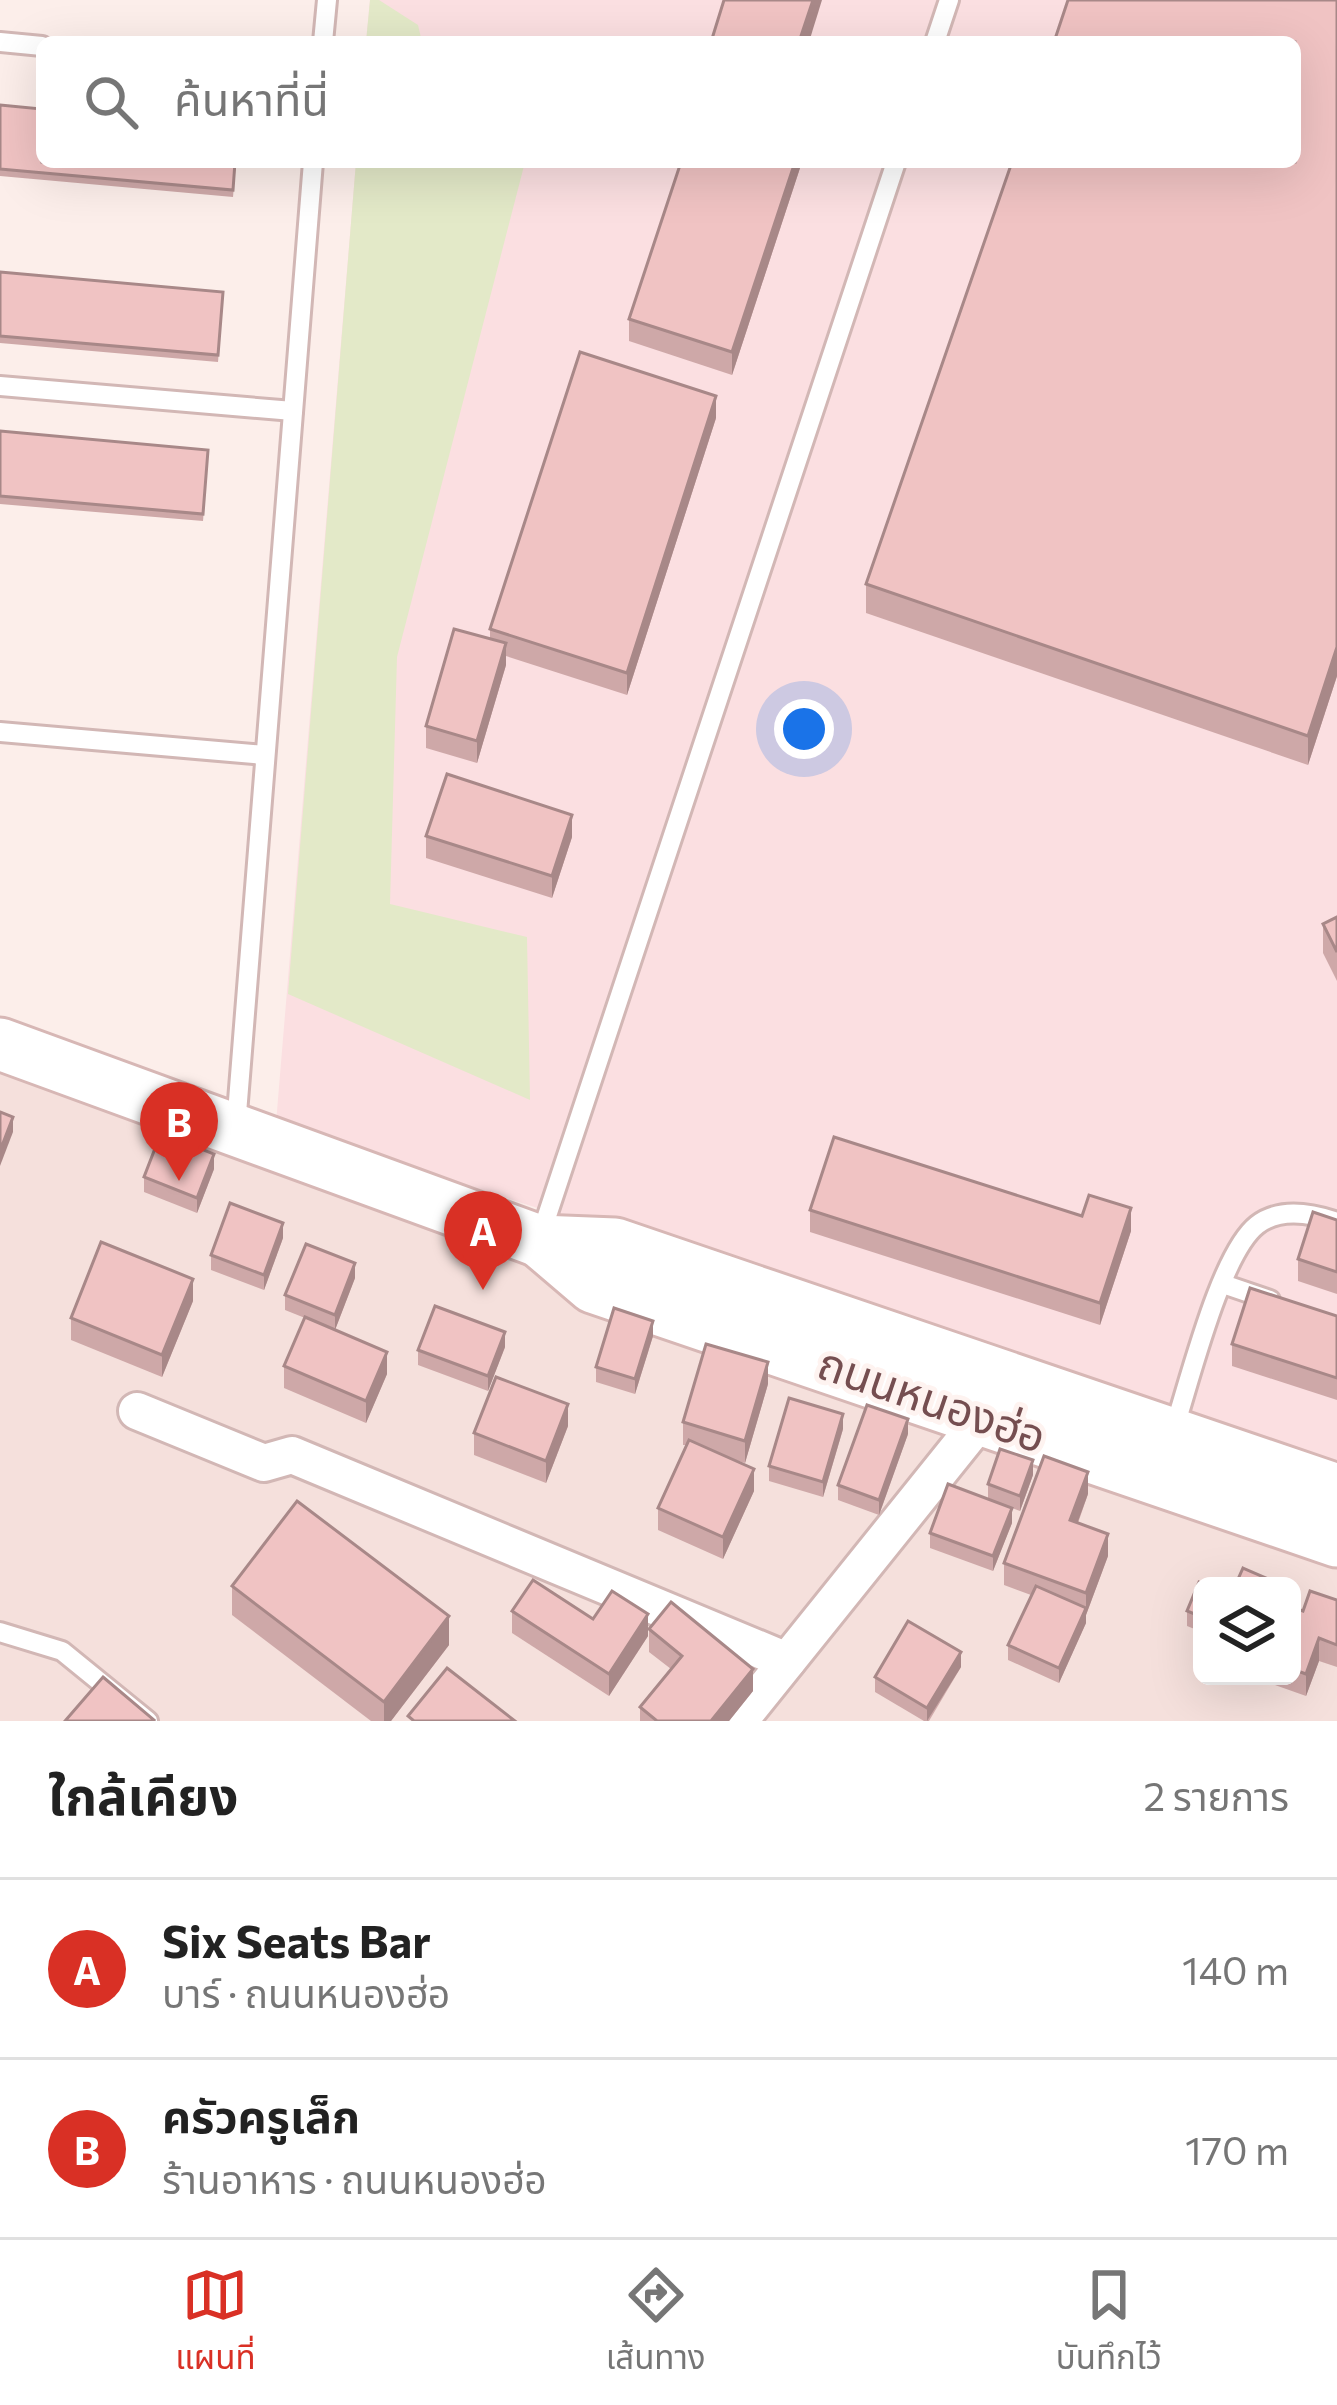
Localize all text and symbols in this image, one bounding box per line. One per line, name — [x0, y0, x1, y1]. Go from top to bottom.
search box — [36, 36, 1301, 168]
icon: search — [78, 69, 144, 135]
text: ค้นหาที่นี่ — [174, 70, 329, 125]
your location — [774, 699, 834, 759]
pin: B — [140, 1082, 218, 1181]
pin: A — [444, 1191, 522, 1290]
street label: ถนนหนองฮ่อ — [812, 1333, 1054, 1462]
map controls — [1193, 1577, 1301, 1685]
button: layers — [1193, 1577, 1301, 1685]
text: ใกล้เคียง — [48, 1763, 238, 1826]
text: 2 รายการ — [1144, 1771, 1289, 1819]
text: Six Seats Bar — [162, 1912, 431, 1967]
text: A — [73, 1945, 101, 1993]
text: 140 m — [1182, 1945, 1289, 1993]
text: บาร์ · ถนนหนองฮ่อ — [162, 1968, 450, 2016]
text: ครัวครูเล็ก — [162, 2087, 360, 2142]
text: B — [74, 2125, 100, 2173]
text: 170 m — [1185, 2125, 1289, 2173]
text: ร้านอาหาร · ถนนหนองฮ่อ — [162, 2154, 547, 2202]
tab: แผนที่ — [175, 2262, 256, 2384]
tab: เส้นทาง — [606, 2262, 706, 2384]
tab: บันทึกไว้ — [1056, 2262, 1162, 2384]

